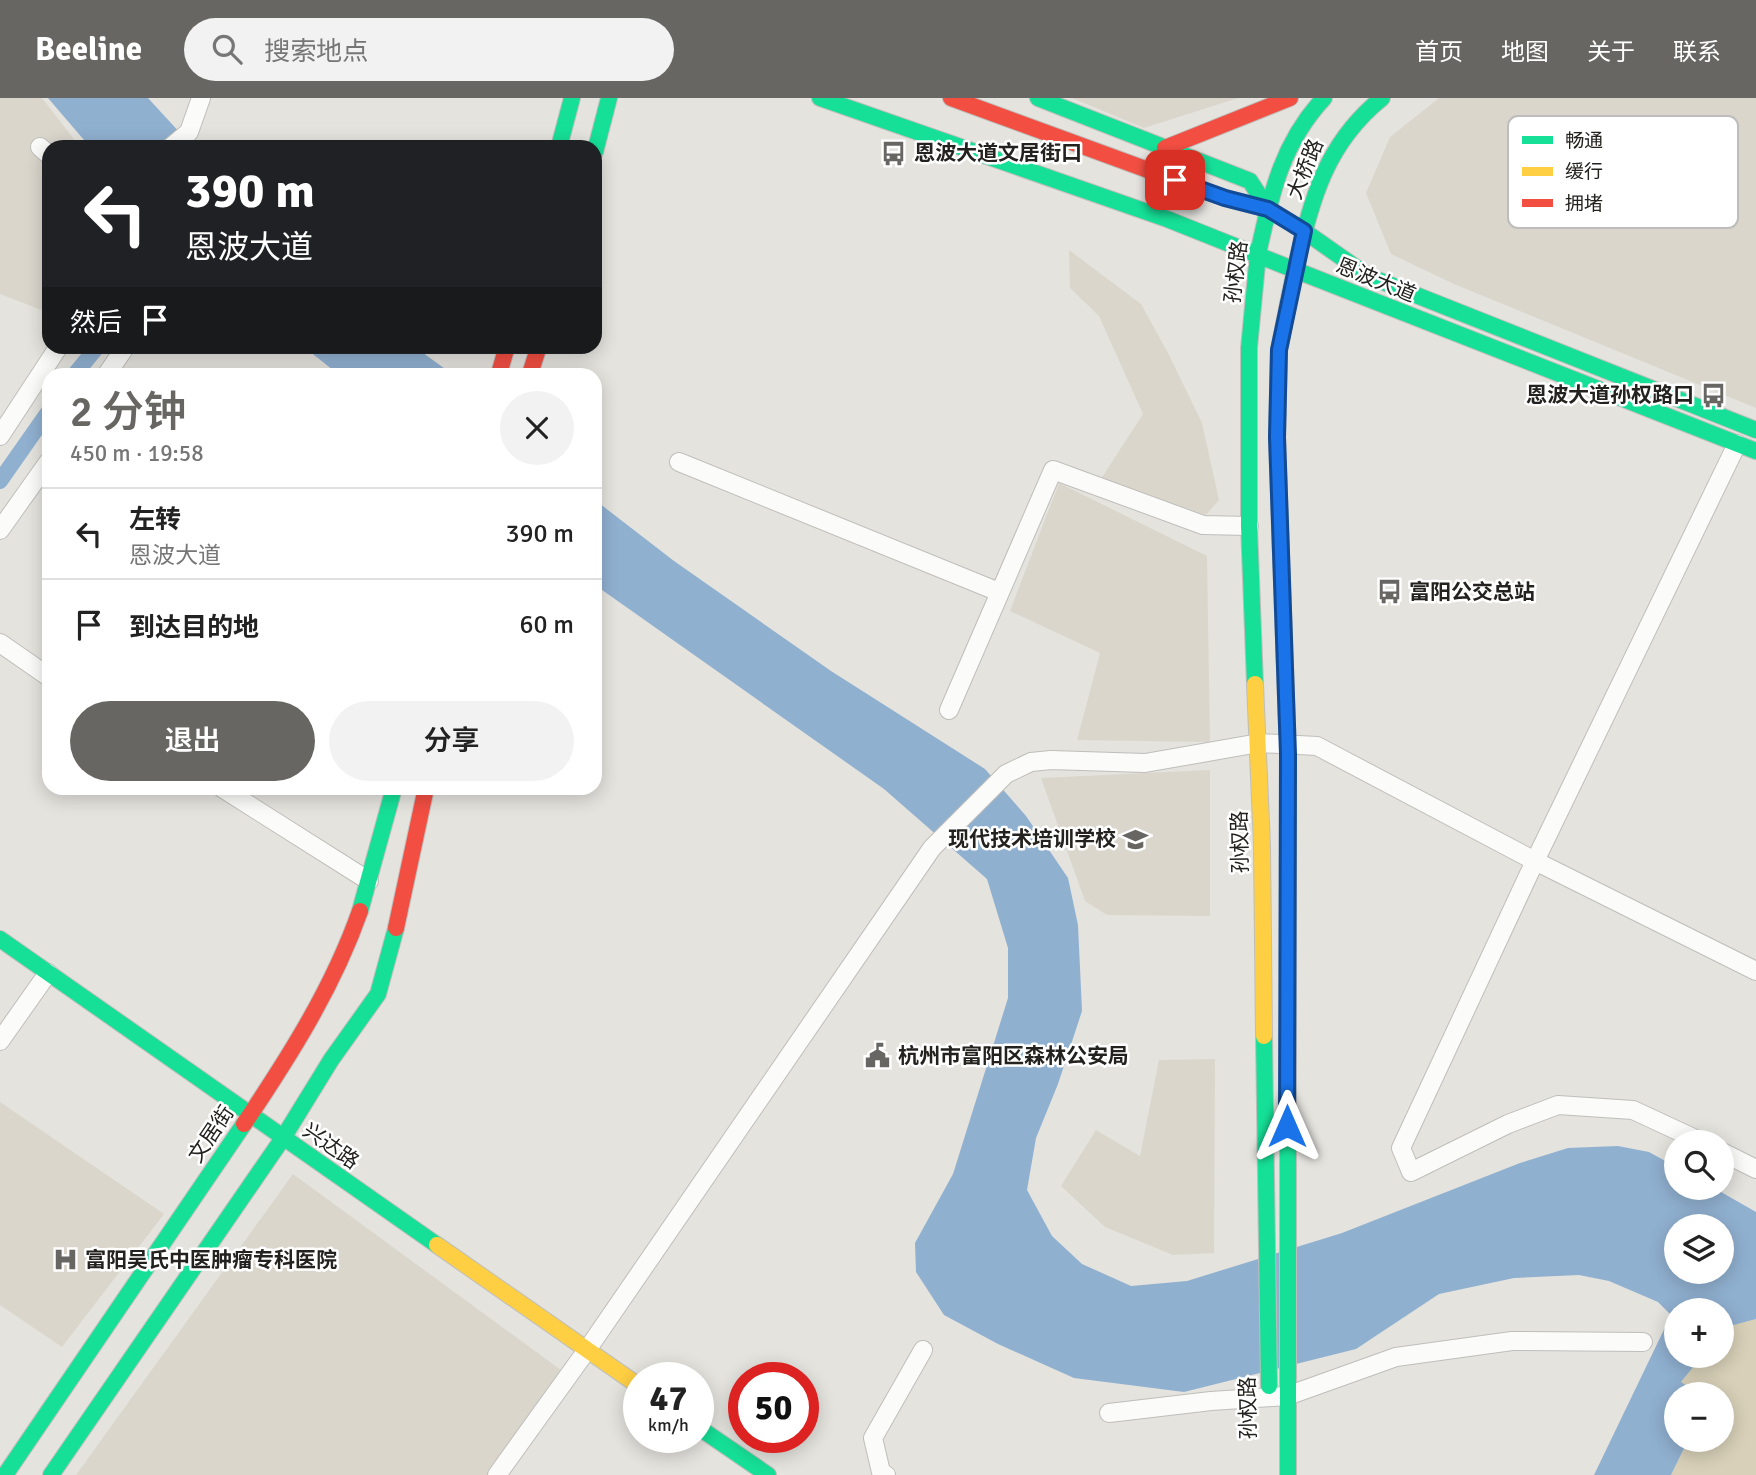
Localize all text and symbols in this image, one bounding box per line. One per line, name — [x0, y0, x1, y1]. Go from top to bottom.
search box — [184, 18, 674, 81]
text: Beeline — [35, 29, 142, 70]
icon: search — [208, 30, 246, 68]
text: 搜索地点 — [264, 36, 368, 68]
text: 首页 — [1415, 37, 1463, 67]
text: 地图 — [1501, 37, 1549, 67]
text: 关于 — [1587, 37, 1635, 67]
text: 联系 — [1673, 37, 1721, 67]
legend — [1508, 116, 1738, 228]
text: 畅通 — [1565, 129, 1603, 153]
street label: 大桥路 — [1281, 135, 1329, 203]
bus stop icon: 恩波大道文居街口 — [880, 139, 908, 167]
place label: 恩波大道文居街口 — [914, 140, 1082, 166]
pin — [1145, 150, 1205, 210]
text: 缓行 — [1565, 160, 1603, 184]
text: 390 m — [185, 161, 315, 221]
icon: arrive — [1156, 161, 1194, 199]
icon: left — [70, 168, 161, 259]
text: 拥堵 — [1565, 192, 1603, 216]
text: 恩波大道 — [185, 228, 313, 267]
street label: 孙权路 — [1219, 239, 1253, 305]
street label: 恩波大道 — [1332, 252, 1420, 308]
icon: arrive — [136, 301, 174, 339]
text: 然后 — [70, 307, 122, 339]
bus stop icon: 恩波大道孙权路口 — [1700, 381, 1728, 409]
place label: 恩波大道孙权路口 — [1526, 382, 1694, 408]
text: 2 分钟 — [70, 387, 186, 438]
button: close — [500, 391, 574, 465]
text: 450 m · 19:58 — [70, 439, 204, 468]
text: 左转 — [129, 504, 181, 536]
icon: left — [70, 515, 108, 553]
text: 390 m — [505, 518, 574, 550]
text: 恩波大道 — [129, 541, 221, 570]
bus stop icon: 富阳公交总站 — [1375, 578, 1403, 606]
place label: 富阳公交总站 — [1409, 579, 1535, 605]
icon: arrive — [70, 606, 108, 644]
text: 60 m — [519, 609, 574, 641]
text: 到达目的地 — [129, 612, 259, 644]
button: 退出 — [70, 701, 315, 781]
button: 分享 — [329, 701, 574, 781]
street label: 孙权路 — [1226, 810, 1254, 874]
school or university icon: 现代技术培训学校 — [1122, 825, 1150, 853]
place label: 现代技术培训学校 — [948, 826, 1116, 852]
public building icon: 杭州市富阳区森林公安局 — [864, 1042, 892, 1070]
place label: 杭州市富阳区森林公安局 — [898, 1043, 1129, 1069]
position arrow — [1250, 1089, 1324, 1163]
street label: 文居街 — [183, 1101, 239, 1167]
street label: 兴达路 — [298, 1117, 364, 1175]
map controls — [1664, 1130, 1734, 1452]
button: search — [1664, 1130, 1734, 1200]
button: layers — [1664, 1214, 1734, 1284]
hospital icon: 富阳吴氏中医肿瘤专科医院 — [51, 1246, 79, 1274]
place label: 富阳吴氏中医肿瘤专科医院 — [85, 1247, 337, 1273]
button: + — [1664, 1298, 1734, 1368]
speed limit sign: 50 — [728, 1362, 819, 1453]
street label: 孙权路 — [1234, 1376, 1262, 1440]
text: 47 — [650, 1377, 687, 1420]
button: − — [1664, 1382, 1734, 1452]
text: km/h — [648, 1414, 689, 1436]

